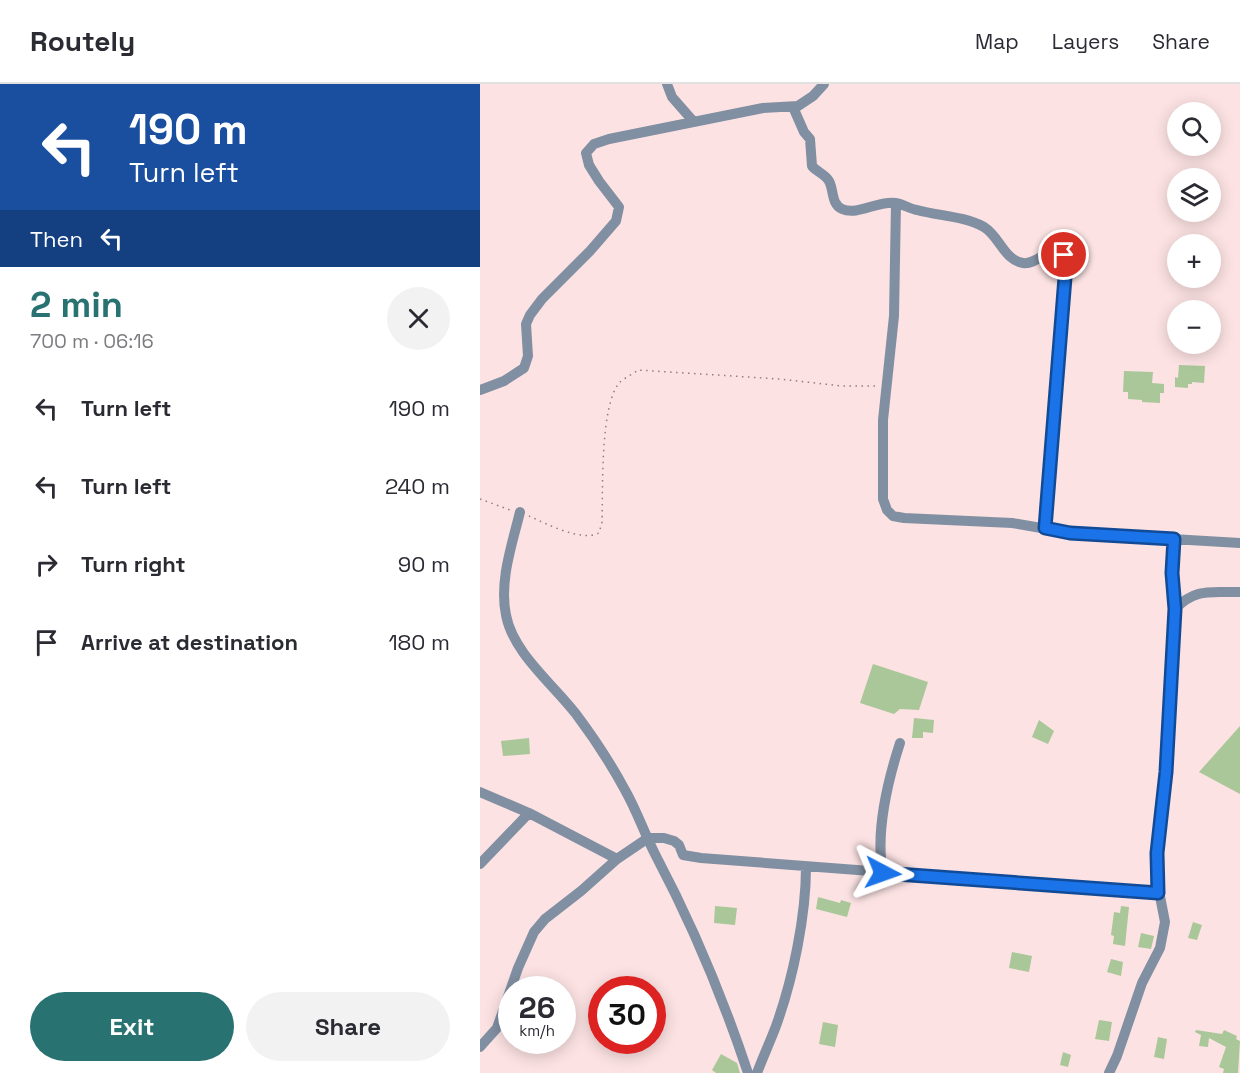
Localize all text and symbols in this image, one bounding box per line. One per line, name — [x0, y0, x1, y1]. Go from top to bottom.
text: Routely — [30, 23, 135, 59]
text: Map — [975, 28, 1019, 55]
text: Layers — [1052, 28, 1119, 55]
text: Share — [1152, 28, 1210, 55]
map controls — [1167, 102, 1221, 354]
button: search — [1167, 102, 1221, 156]
text: 190 m — [129, 103, 248, 156]
icon: left — [30, 108, 108, 186]
text: Turn left — [129, 155, 239, 190]
button: layers — [1167, 168, 1221, 222]
icon: left — [95, 222, 128, 255]
text: Then — [30, 225, 83, 253]
pin — [1038, 229, 1089, 280]
button: + — [1167, 234, 1221, 288]
icon: arrive — [1047, 238, 1080, 271]
text: 2 min — [30, 282, 123, 328]
button: close — [387, 287, 450, 350]
button: − — [1167, 300, 1221, 354]
text: 700 m · 06:16 — [30, 328, 154, 354]
icon: left — [30, 392, 63, 425]
text: Turn left — [81, 394, 171, 422]
text: 190 m — [389, 394, 450, 422]
icon: left — [30, 470, 63, 503]
text: Turn left — [81, 472, 171, 500]
text: 240 m — [385, 472, 450, 500]
icon: right — [30, 548, 63, 581]
text: Turn right — [81, 550, 186, 578]
text: 90 m — [398, 550, 450, 578]
icon: arrive — [30, 626, 63, 659]
text: Arrive at destination — [81, 628, 298, 656]
text: 180 m — [388, 628, 450, 656]
position arrow — [851, 841, 915, 905]
speed limit sign: 30 — [588, 976, 666, 1054]
text: 26 — [519, 988, 555, 1027]
button: Exit — [30, 992, 234, 1061]
button: Share — [246, 992, 450, 1061]
text: km/h — [519, 1021, 555, 1040]

